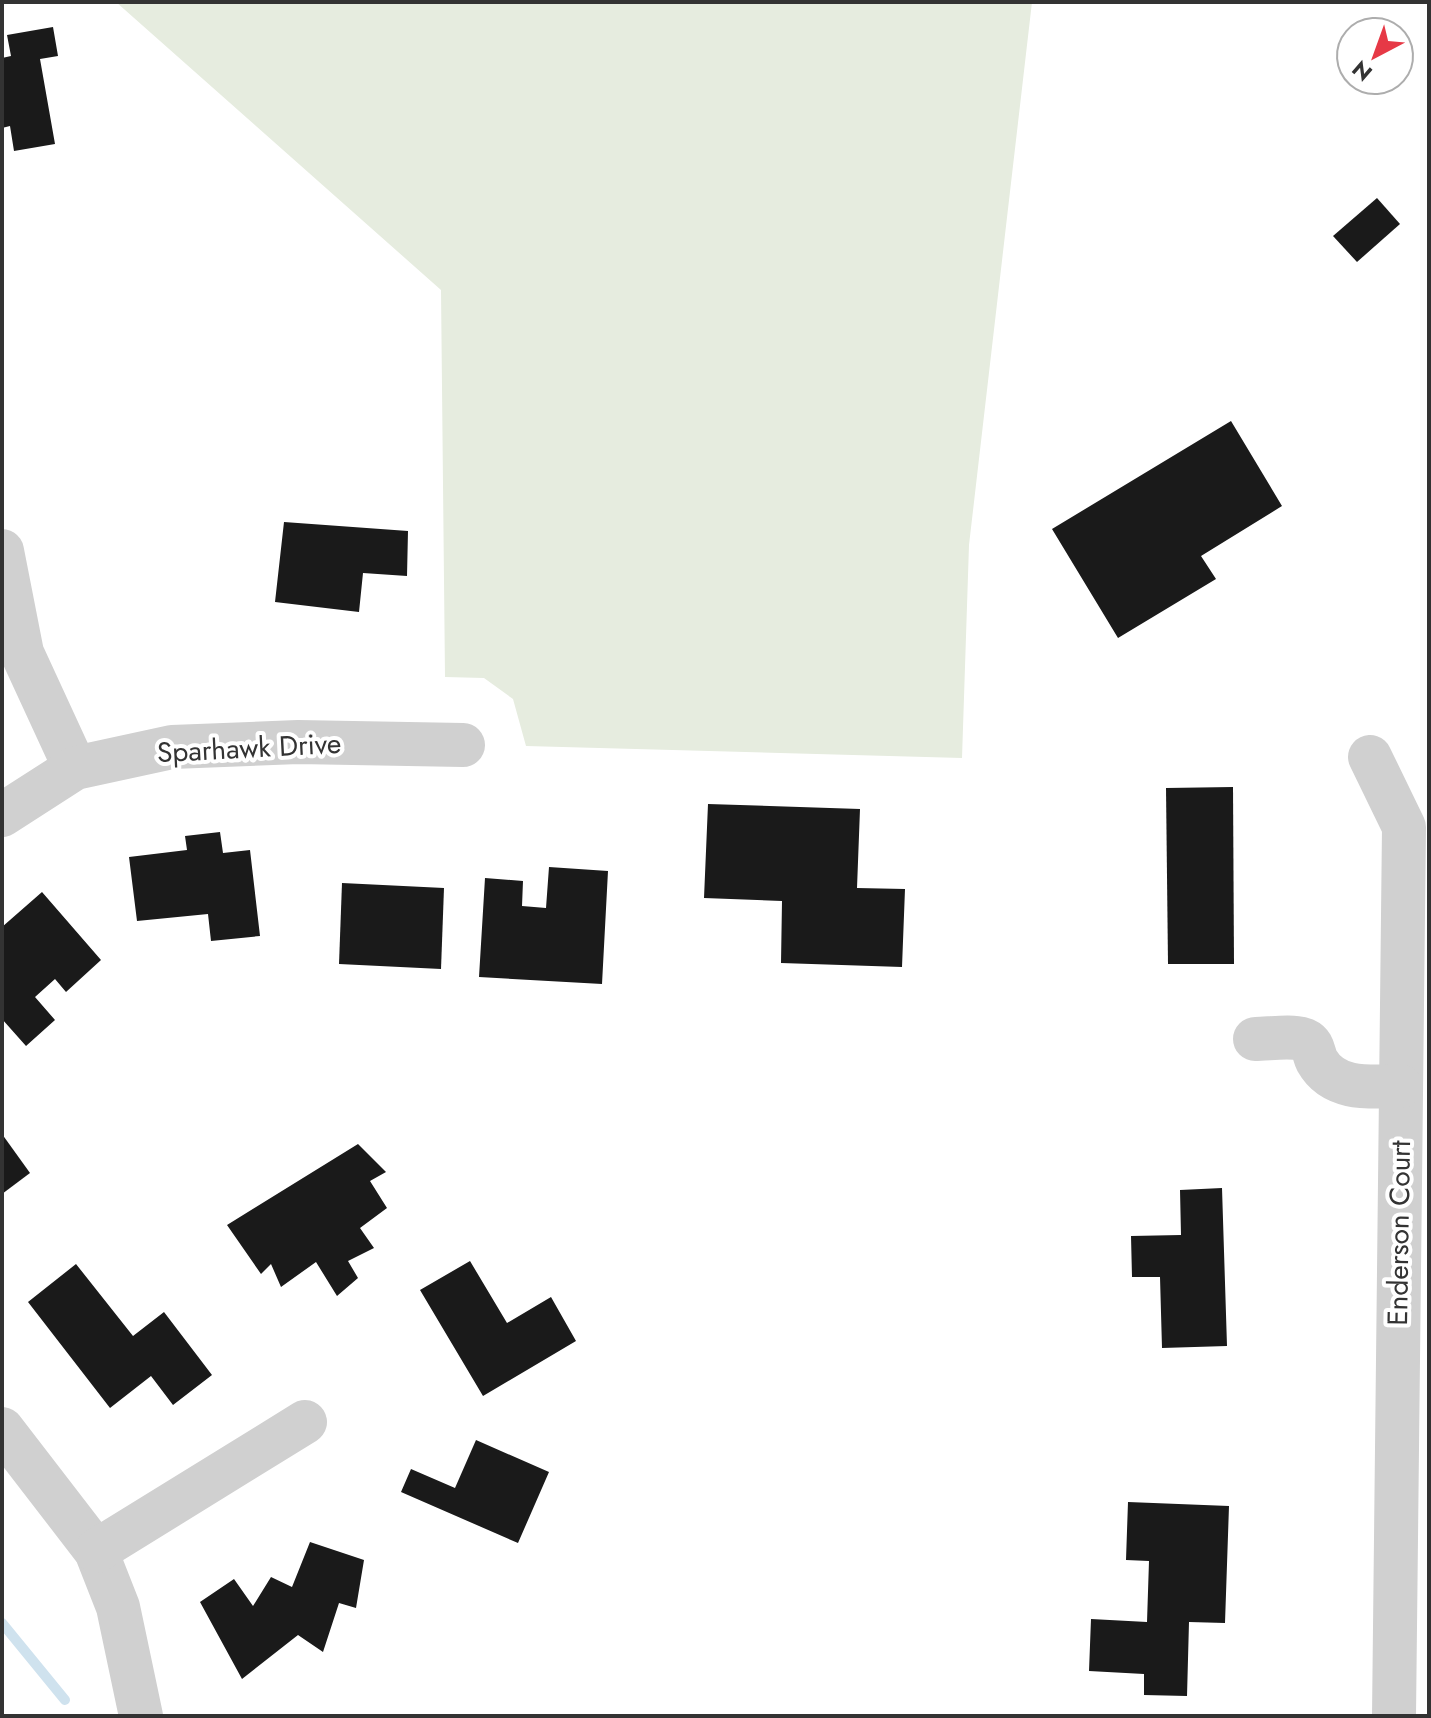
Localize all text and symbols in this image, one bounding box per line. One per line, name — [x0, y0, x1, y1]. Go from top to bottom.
north arrow — [1335, 16, 1415, 96]
text: N — [1345, 53, 1379, 89]
street label: Sparhawk Drive — [156, 723, 342, 773]
street label: Enderson Court — [1377, 1140, 1421, 1326]

